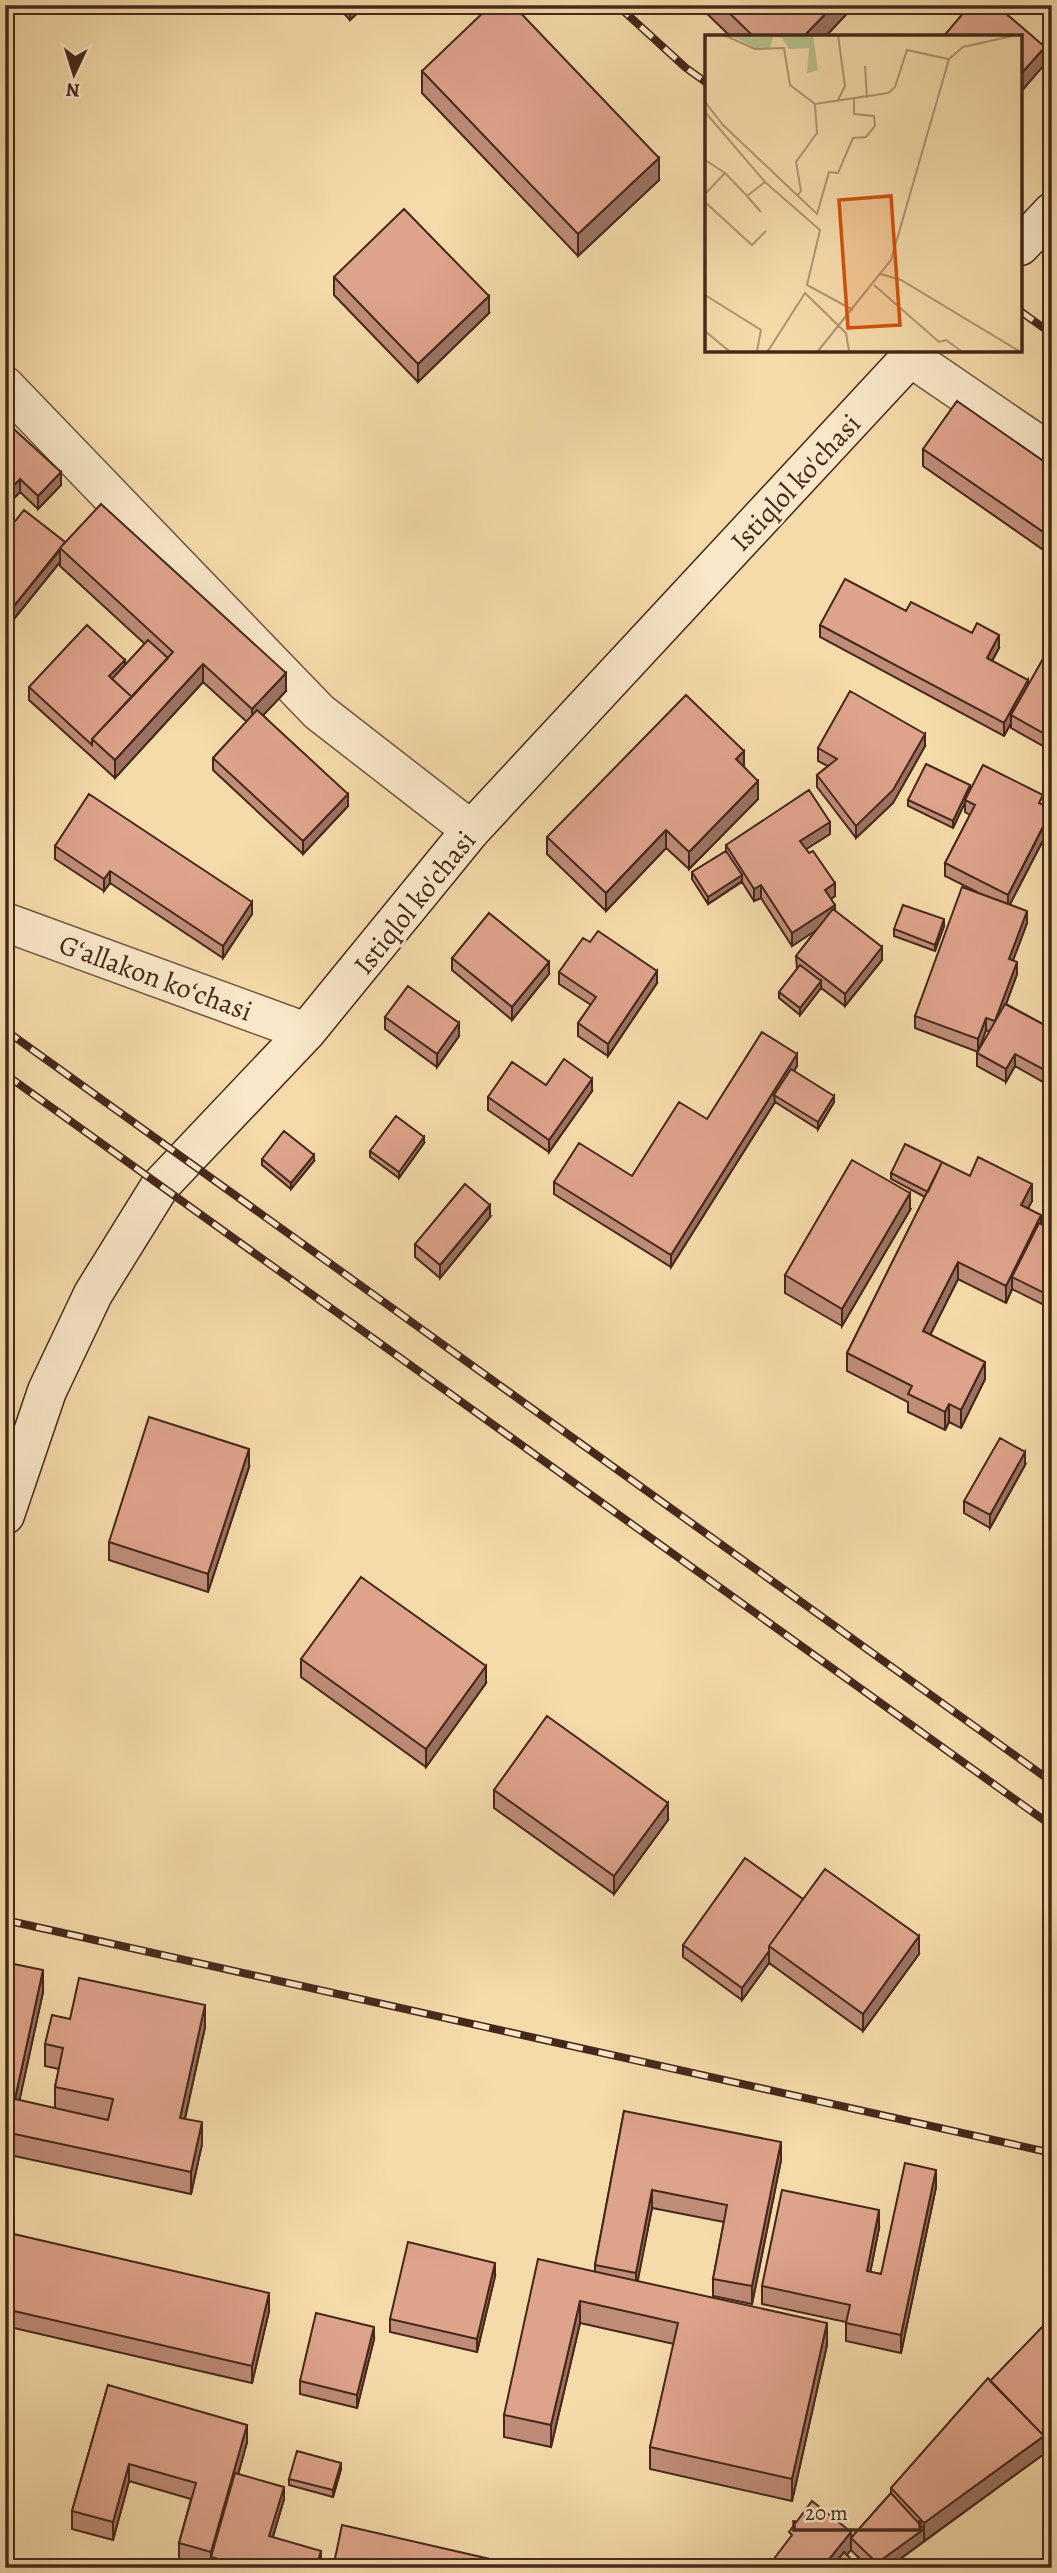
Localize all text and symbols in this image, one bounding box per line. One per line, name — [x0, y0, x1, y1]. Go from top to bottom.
inset map — [705, 35, 1022, 352]
north arrow — [38, 38, 108, 108]
text: N — [65, 76, 81, 103]
street label: Istiqlol ko'chasi — [722, 406, 869, 560]
street label: Istiqlol ko'chasi — [345, 823, 485, 983]
street label: Gʻallakon koʻchasi — [54, 925, 257, 1030]
scale bar — [794, 2489, 920, 2533]
text: 20 m — [805, 2499, 848, 2527]

